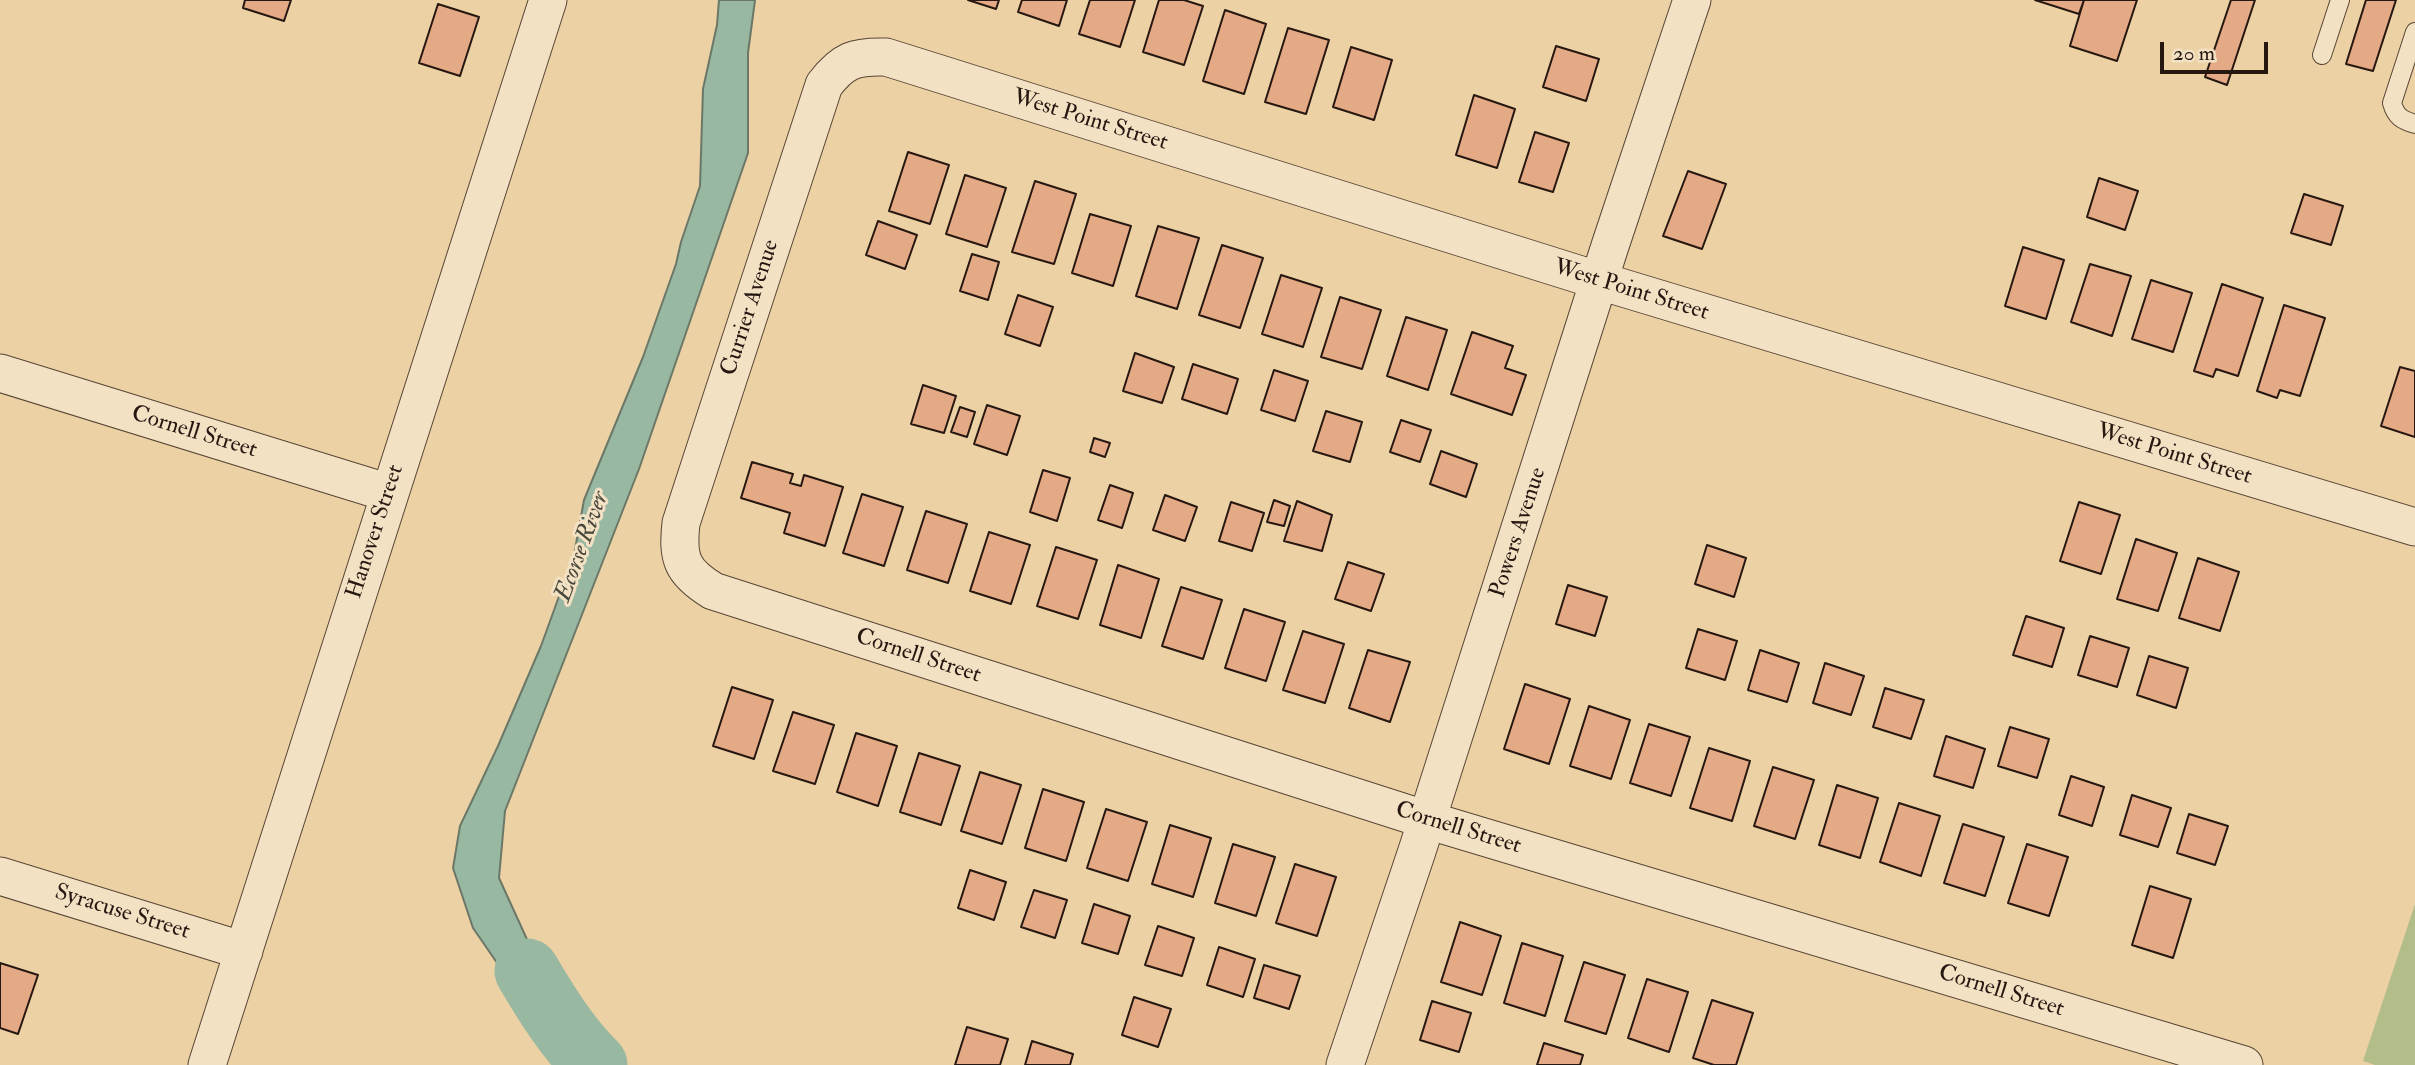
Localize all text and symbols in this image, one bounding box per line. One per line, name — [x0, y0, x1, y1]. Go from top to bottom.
scale bar — [2163, 28, 2272, 72]
text: 20 m — [2173, 40, 2215, 67]
street label: West Point Street — [1009, 84, 1171, 158]
street label: Currier Avenue — [716, 237, 786, 379]
street label: West Point Street — [1550, 254, 1712, 328]
street label: Cornell Street — [128, 401, 260, 465]
street label: West Point Street — [2093, 418, 2255, 492]
street label: Hanover Street — [341, 462, 411, 602]
street label: Powers Avenue — [1485, 464, 1553, 602]
water label: Ecorse River — [550, 488, 616, 606]
street label: Cornell Street — [852, 624, 984, 690]
street label: Cornell Street — [1392, 797, 1524, 861]
street label: Syracuse Street — [51, 879, 193, 947]
street label: Cornell Street — [1935, 960, 2067, 1024]

